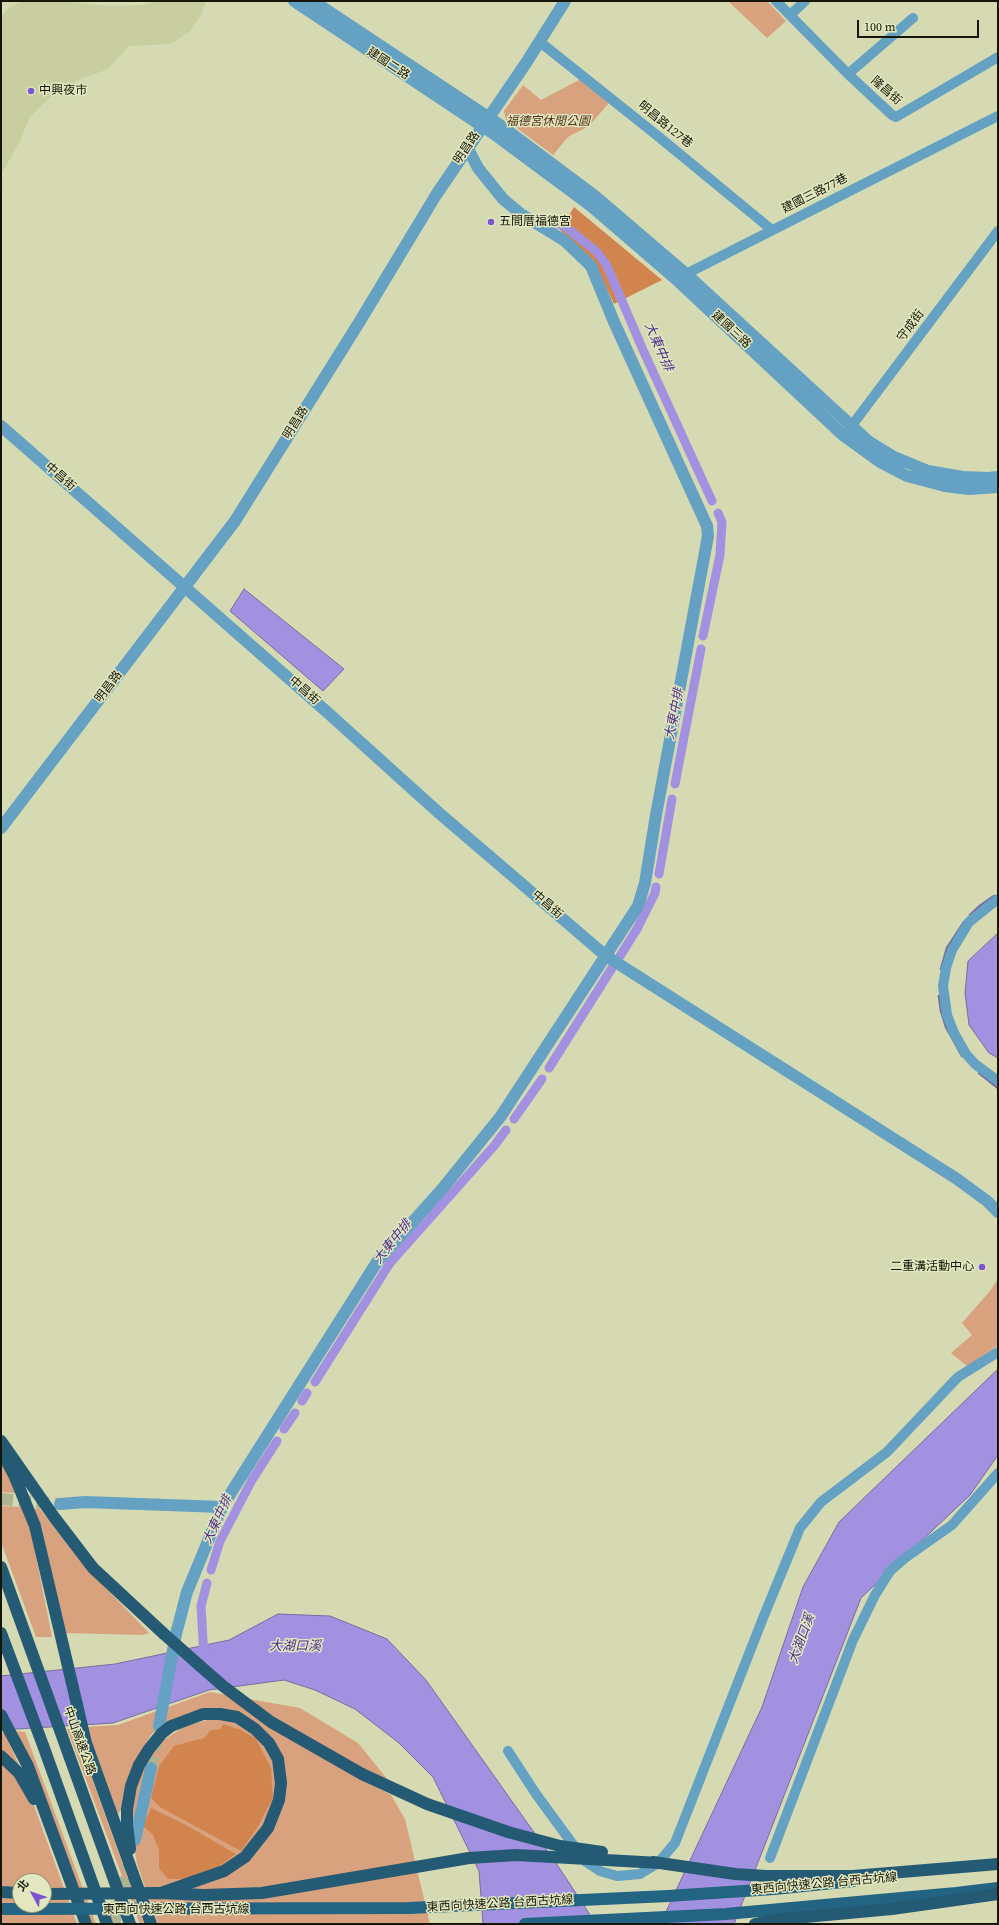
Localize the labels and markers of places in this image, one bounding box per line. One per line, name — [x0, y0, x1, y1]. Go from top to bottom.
place label: 中興夜市 — [39, 84, 87, 98]
marker: 中興夜市 — [26, 86, 36, 96]
place label: 五間厝福德宮 — [499, 215, 571, 229]
marker: 五間厝福德宮 — [486, 217, 496, 227]
place label: 二重溝活動中心 — [890, 1260, 974, 1274]
marker: 二重溝活動中心 — [977, 1262, 987, 1272]

